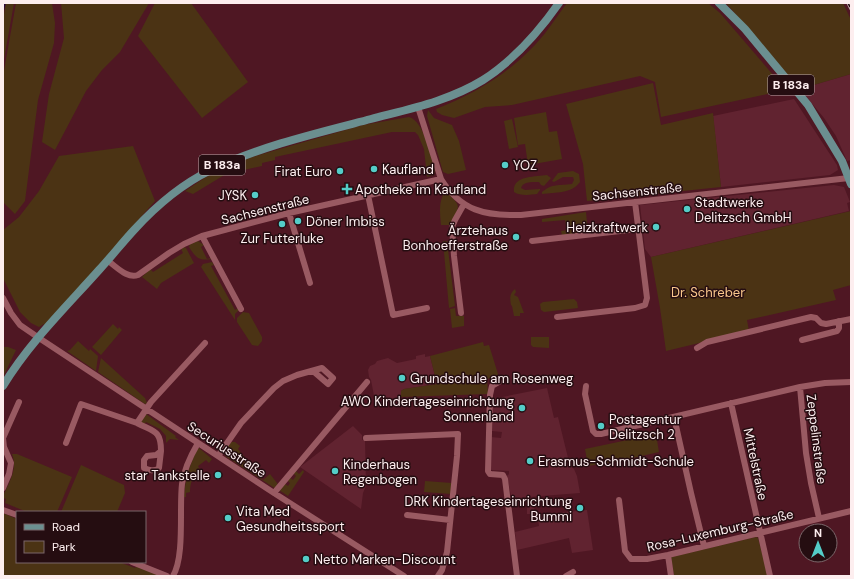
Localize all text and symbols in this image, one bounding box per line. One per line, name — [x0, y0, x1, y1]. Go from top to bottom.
road number: B 183a — [768, 75, 814, 95]
road number: B 183a — [199, 155, 245, 175]
place label: YOZ — [513, 157, 537, 174]
marker: YOZ — [500, 160, 510, 170]
place label: Kaufland — [382, 161, 434, 178]
place label: Firat Euro — [275, 163, 332, 180]
marker: Kaufland — [369, 164, 379, 174]
marker: Firat Euro — [335, 166, 345, 176]
street label: Sachsenstraße — [591, 178, 683, 205]
place label: Apotheke im Kaufland — [355, 181, 486, 198]
marker: Apotheke im Kaufland — [342, 184, 352, 194]
place label: JYSK — [218, 187, 247, 204]
street label: Sachsenstraße — [219, 190, 311, 229]
marker: JYSK — [250, 190, 260, 200]
place label: Stadtwerke Delitzsch GmbH — [695, 194, 792, 226]
marker: Stadtwerke Delitzsch GmbH — [682, 204, 692, 214]
place label: Döner Imbiss — [306, 213, 385, 230]
marker: Döner Imbiss — [293, 216, 303, 226]
marker: Zur Futterluke — [277, 219, 287, 229]
place label: Heizkraftwerk — [566, 219, 648, 236]
place label: Ärztehaus Bonhoefferstraße — [403, 222, 508, 254]
marker: Heizkraftwerk — [651, 222, 661, 232]
place label: Zur Futterluke — [240, 230, 324, 247]
marker: Ärztehaus Bonhoefferstraße — [511, 232, 521, 242]
park label: Dr. Schreber — [671, 284, 745, 301]
place label: Grundschule am Rosenweg — [410, 370, 573, 387]
marker: Grundschule am Rosenweg — [397, 373, 407, 383]
place label: AWO Kindertageseinrichtung Sonnenland — [341, 393, 514, 425]
street label: Zeppelinstraße — [803, 393, 830, 485]
marker: AWO Kindertageseinrichtung Sonnenland — [517, 403, 527, 413]
place label: Postagentur Delitzsch 2 — [609, 411, 682, 443]
street label: Securiusstraße — [184, 418, 269, 481]
marker: Postagentur Delitzsch 2 — [596, 421, 606, 431]
street label: Mittelstraße — [740, 426, 771, 502]
place label: Erasmus-Schmidt-Schule — [538, 453, 694, 470]
place label: Kinderhaus Regenbogen — [343, 456, 417, 488]
marker: Erasmus-Schmidt-Schule — [525, 456, 535, 466]
marker: Kinderhaus Regenbogen — [330, 466, 340, 476]
place label: star Tankstelle — [125, 467, 210, 484]
marker: star Tankstelle — [213, 470, 223, 480]
place label: DRK Kindertageseinrichtung Bummi — [405, 493, 572, 525]
place label: Vita Med Gesundheitssport — [236, 503, 345, 535]
marker: DRK Kindertageseinrichtung Bummi — [575, 503, 585, 513]
street label: Rosa-Luxemburg-Straße — [645, 505, 795, 556]
legend — [16, 511, 146, 563]
marker: Vita Med Gesundheitssport — [223, 513, 233, 523]
text: Road — [52, 519, 80, 535]
north arrow — [798, 523, 838, 563]
text: N — [814, 526, 822, 540]
text: Park — [52, 539, 76, 555]
place label: Netto Marken-Discount — [314, 551, 456, 568]
marker: Netto Marken-Discount — [301, 554, 311, 564]

